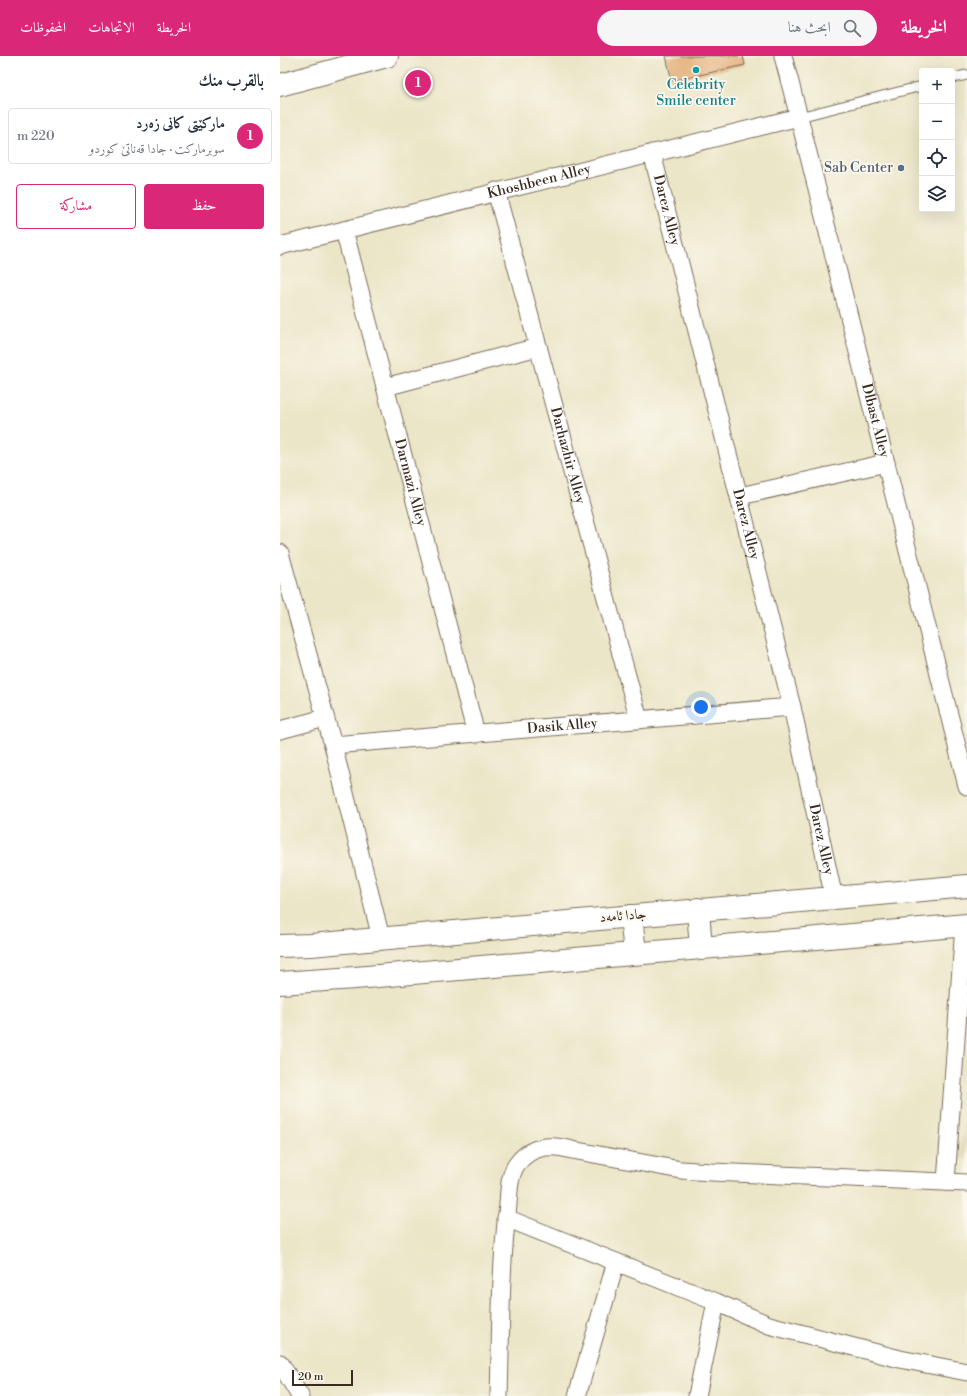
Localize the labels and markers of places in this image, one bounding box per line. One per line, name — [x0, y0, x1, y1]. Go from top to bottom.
marker: Celebrity Smile center — [691, 65, 701, 75]
pin: 1 — [405, 68, 431, 98]
place label: Celebrity Smile center — [656, 76, 736, 110]
place label: Sab Center — [824, 159, 893, 177]
marker: Sab Center — [896, 163, 906, 173]

